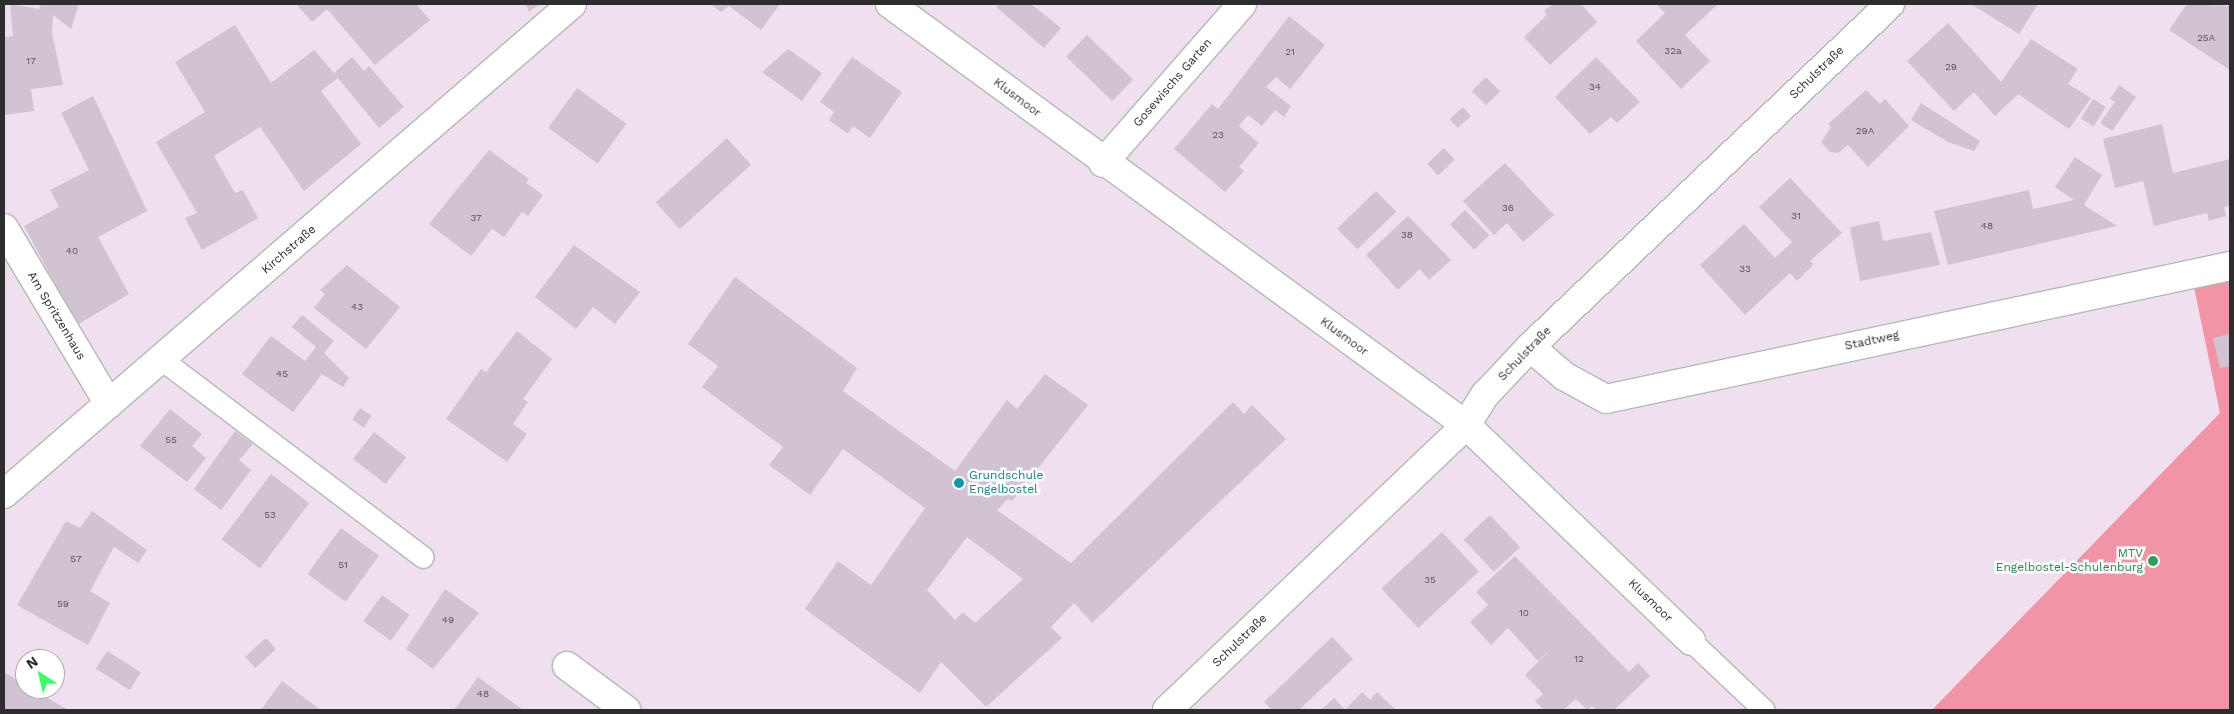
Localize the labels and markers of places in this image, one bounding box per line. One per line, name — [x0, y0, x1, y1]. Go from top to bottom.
place label: Grundschule Engelbostel — [969, 469, 1043, 497]
marker: Grundschule Engelbostel — [953, 477, 965, 489]
place label: MTV Engelbostel-Schulenburg — [1996, 547, 2143, 575]
marker: MTV Engelbostel-Schulenburg — [2147, 555, 2159, 567]

